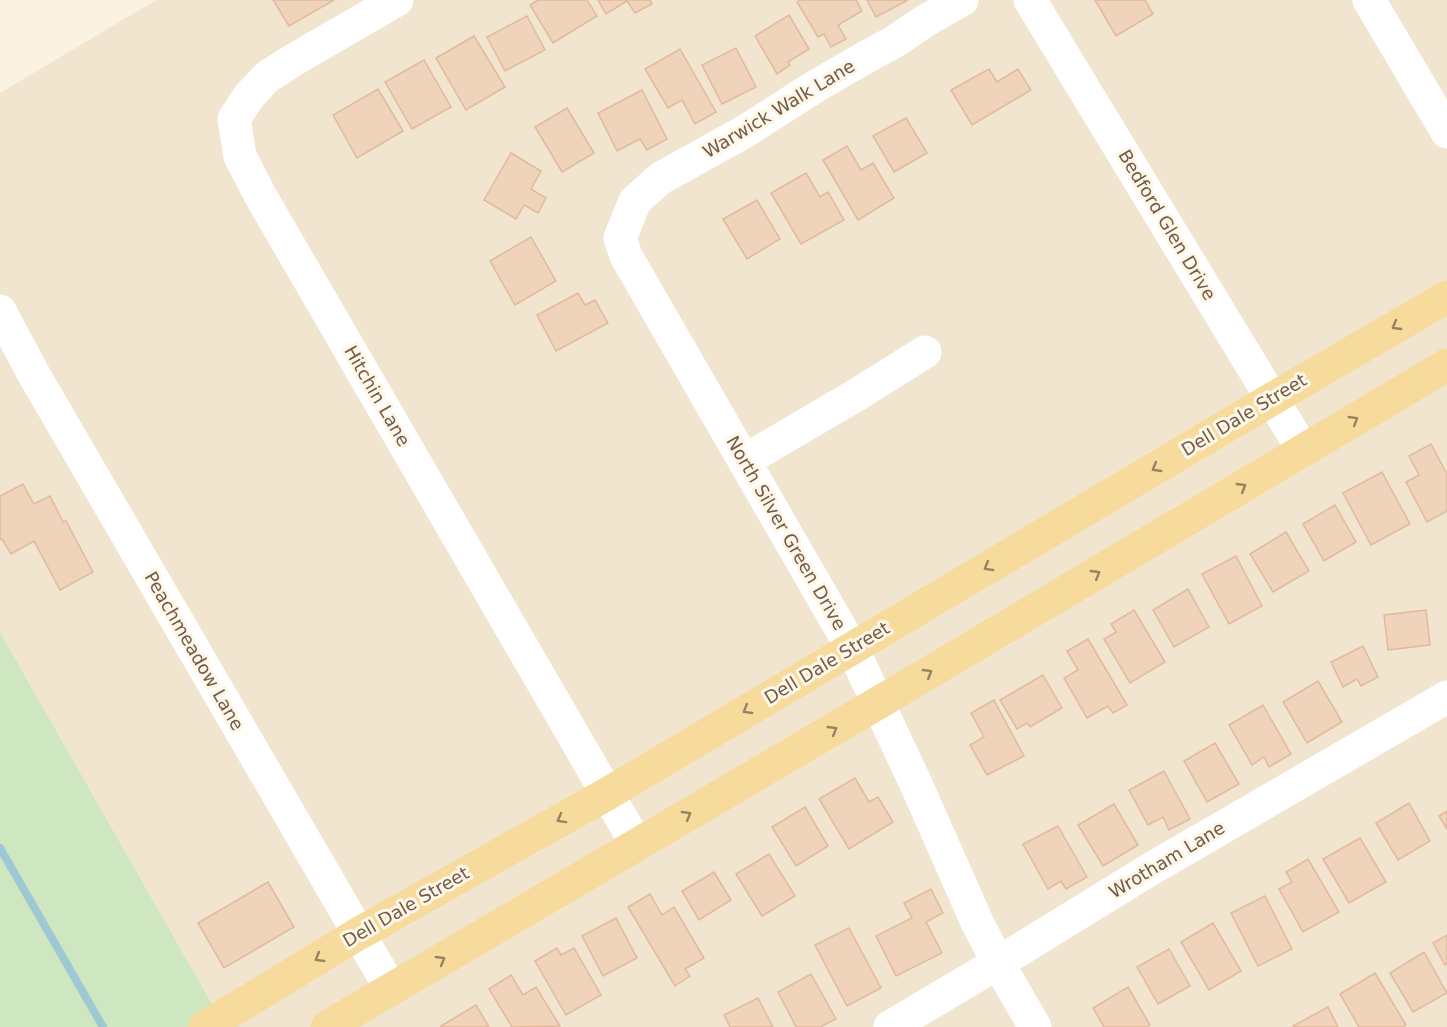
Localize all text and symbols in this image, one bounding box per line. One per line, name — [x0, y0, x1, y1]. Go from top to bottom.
street label: Warwick Walk Lane — [699, 55, 858, 162]
street label: Bedford Glen Drive — [1114, 146, 1221, 304]
one-way arrow — [1392, 319, 1402, 331]
street label: Hitchin Lane — [340, 342, 415, 450]
street label: Dell Dale Street — [1177, 369, 1310, 460]
one-way arrow — [1348, 416, 1358, 428]
street label: North Silver Green Drive — [722, 432, 851, 634]
one-way arrow — [1152, 460, 1162, 472]
one-way arrow — [1236, 483, 1246, 494]
one-way arrow — [984, 560, 994, 572]
street label: Peachmeadow Lane — [140, 568, 248, 734]
one-way arrow — [1090, 569, 1100, 581]
street label: Dell Dale Street — [760, 617, 893, 708]
one-way arrow — [922, 669, 932, 681]
one-way arrow — [743, 703, 754, 715]
one-way arrow — [827, 725, 837, 737]
one-way arrow — [681, 811, 691, 822]
one-way arrow — [557, 812, 567, 824]
street label: Wrotham Lane — [1105, 817, 1228, 902]
street label: Dell Dale Street — [339, 862, 473, 951]
one-way arrow — [315, 950, 325, 962]
one-way arrow — [435, 955, 446, 967]

